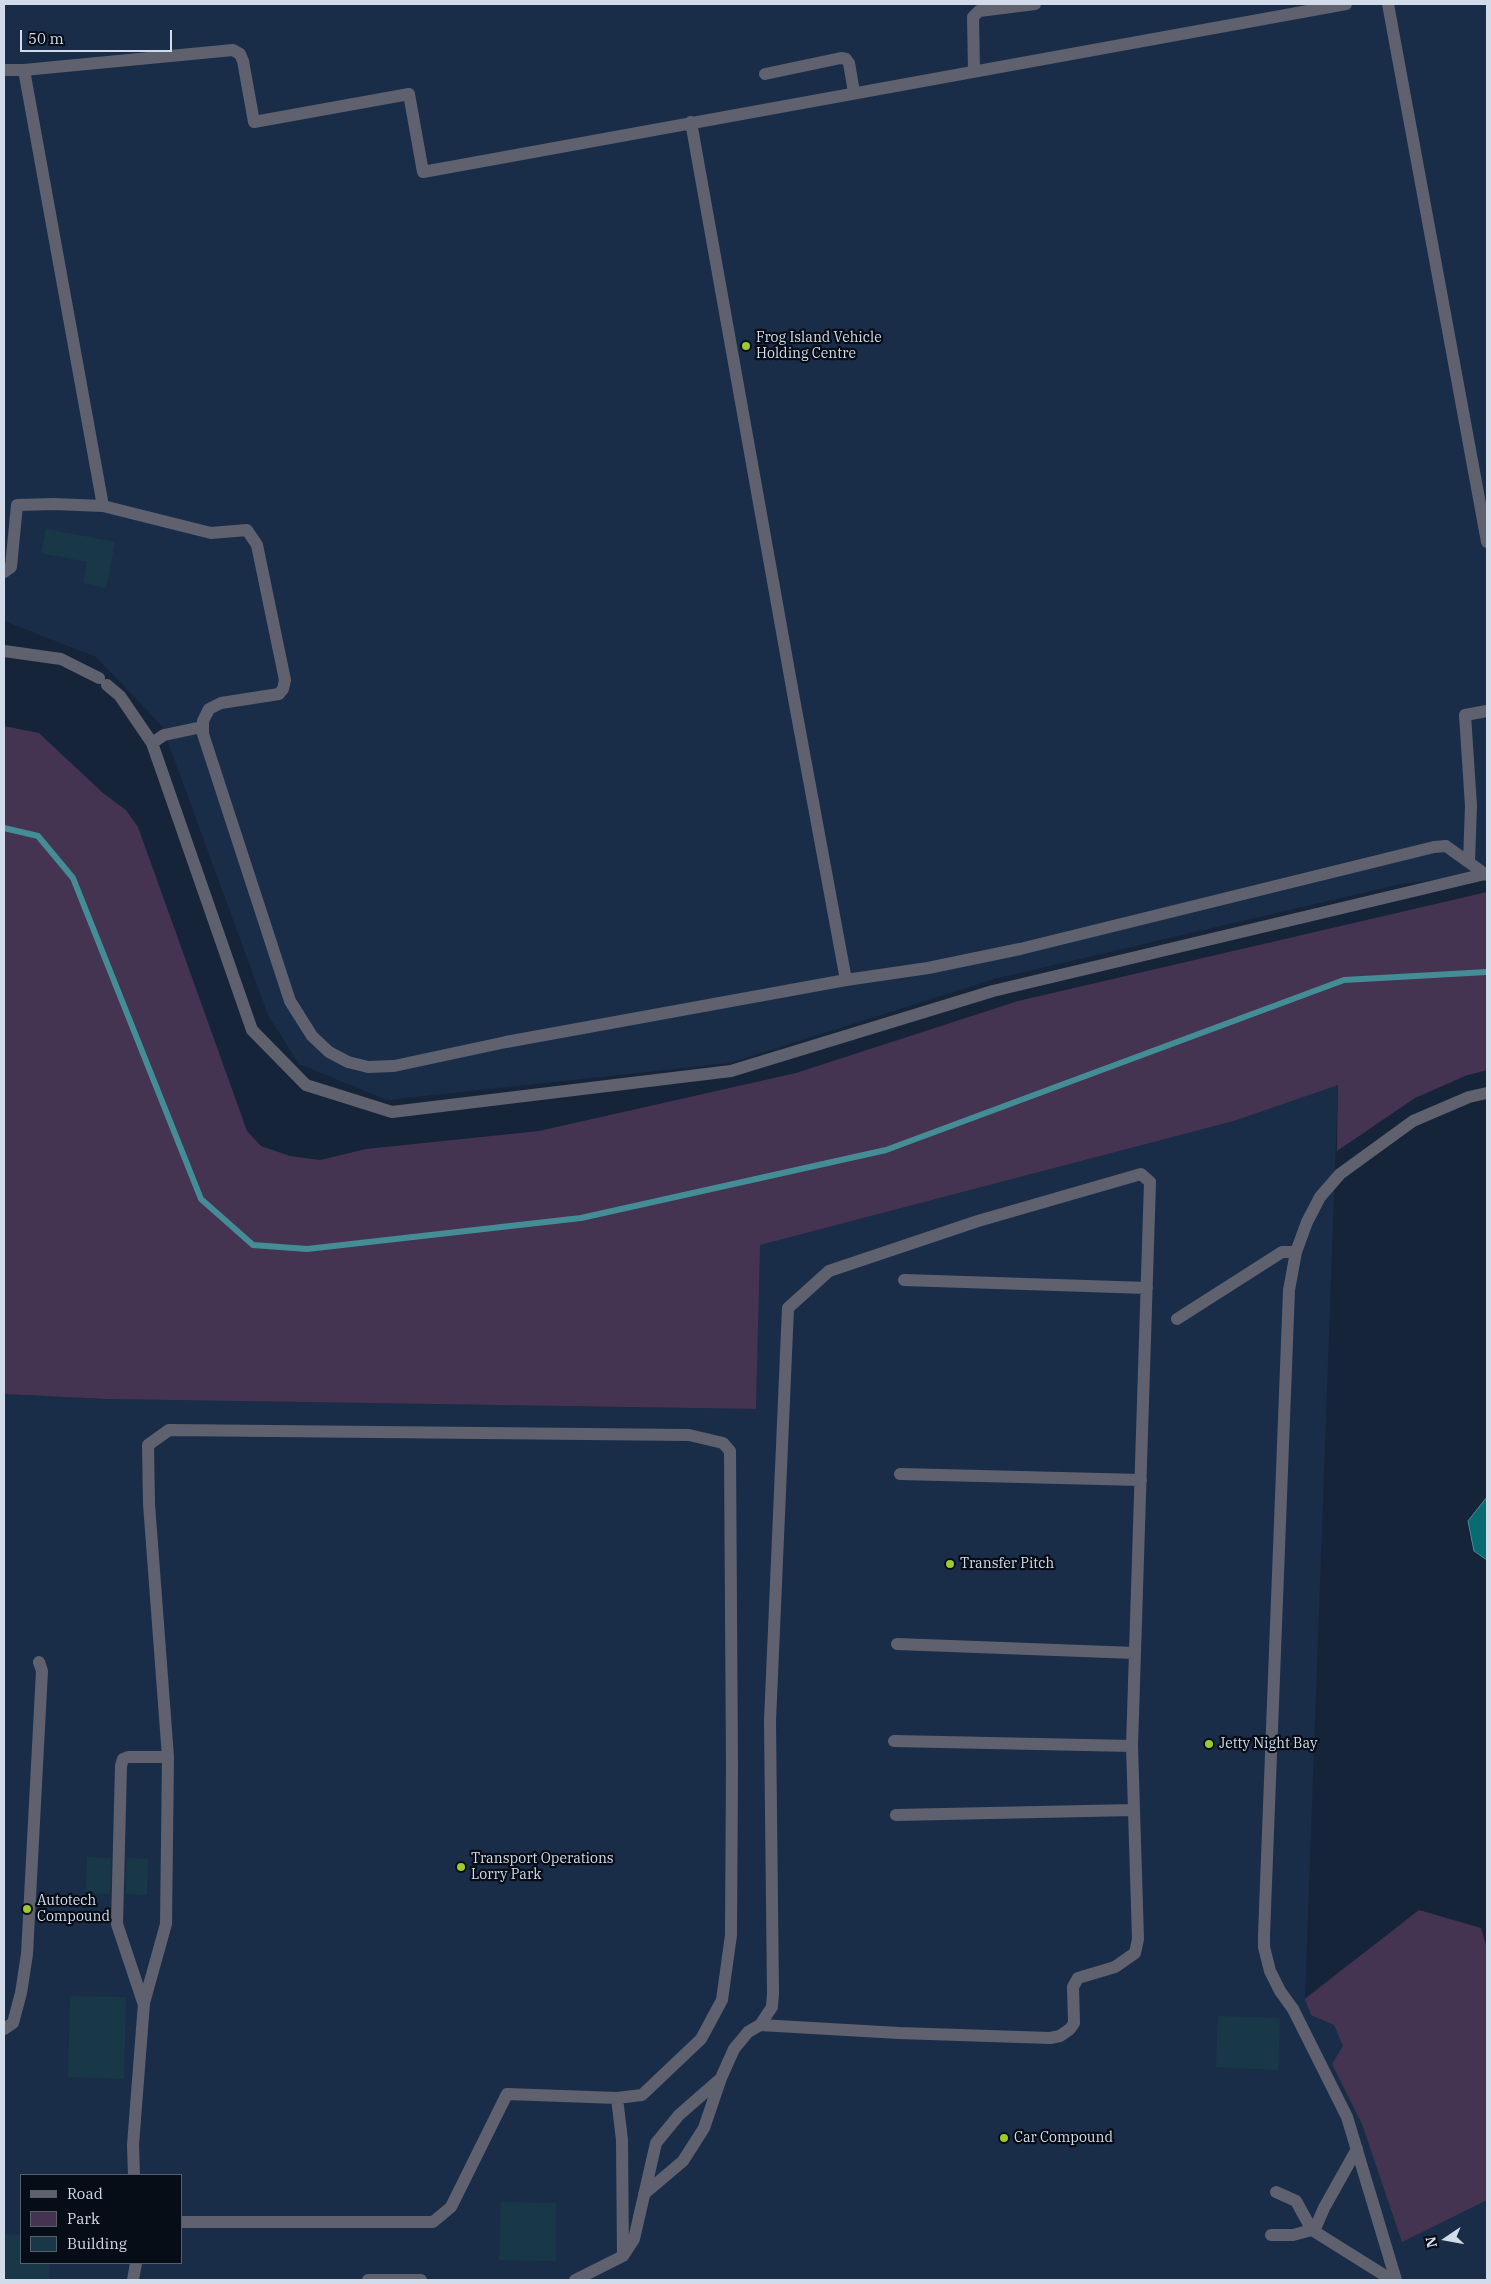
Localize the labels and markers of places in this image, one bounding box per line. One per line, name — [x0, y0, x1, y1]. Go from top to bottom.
place label: Frog Island Vehicle Holding Centre — [756, 330, 882, 362]
marker: Frog Island Vehicle Holding Centre — [740, 340, 752, 352]
place label: Transfer Pitch — [960, 1556, 1054, 1572]
marker: Transfer Pitch — [944, 1558, 956, 1570]
place label: Jetty Night Bay — [1219, 1736, 1317, 1752]
marker: Jetty Night Bay — [1203, 1738, 1215, 1750]
place label: Transport Operations Lorry Park — [471, 1851, 614, 1884]
marker: Transport Operations Lorry Park — [455, 1861, 467, 1873]
place label: Autotech Compound — [37, 1893, 110, 1925]
marker: Autotech Compound — [21, 1903, 33, 1915]
place label: Car Compound — [1014, 2130, 1113, 2146]
marker: Car Compound — [998, 2132, 1010, 2144]

